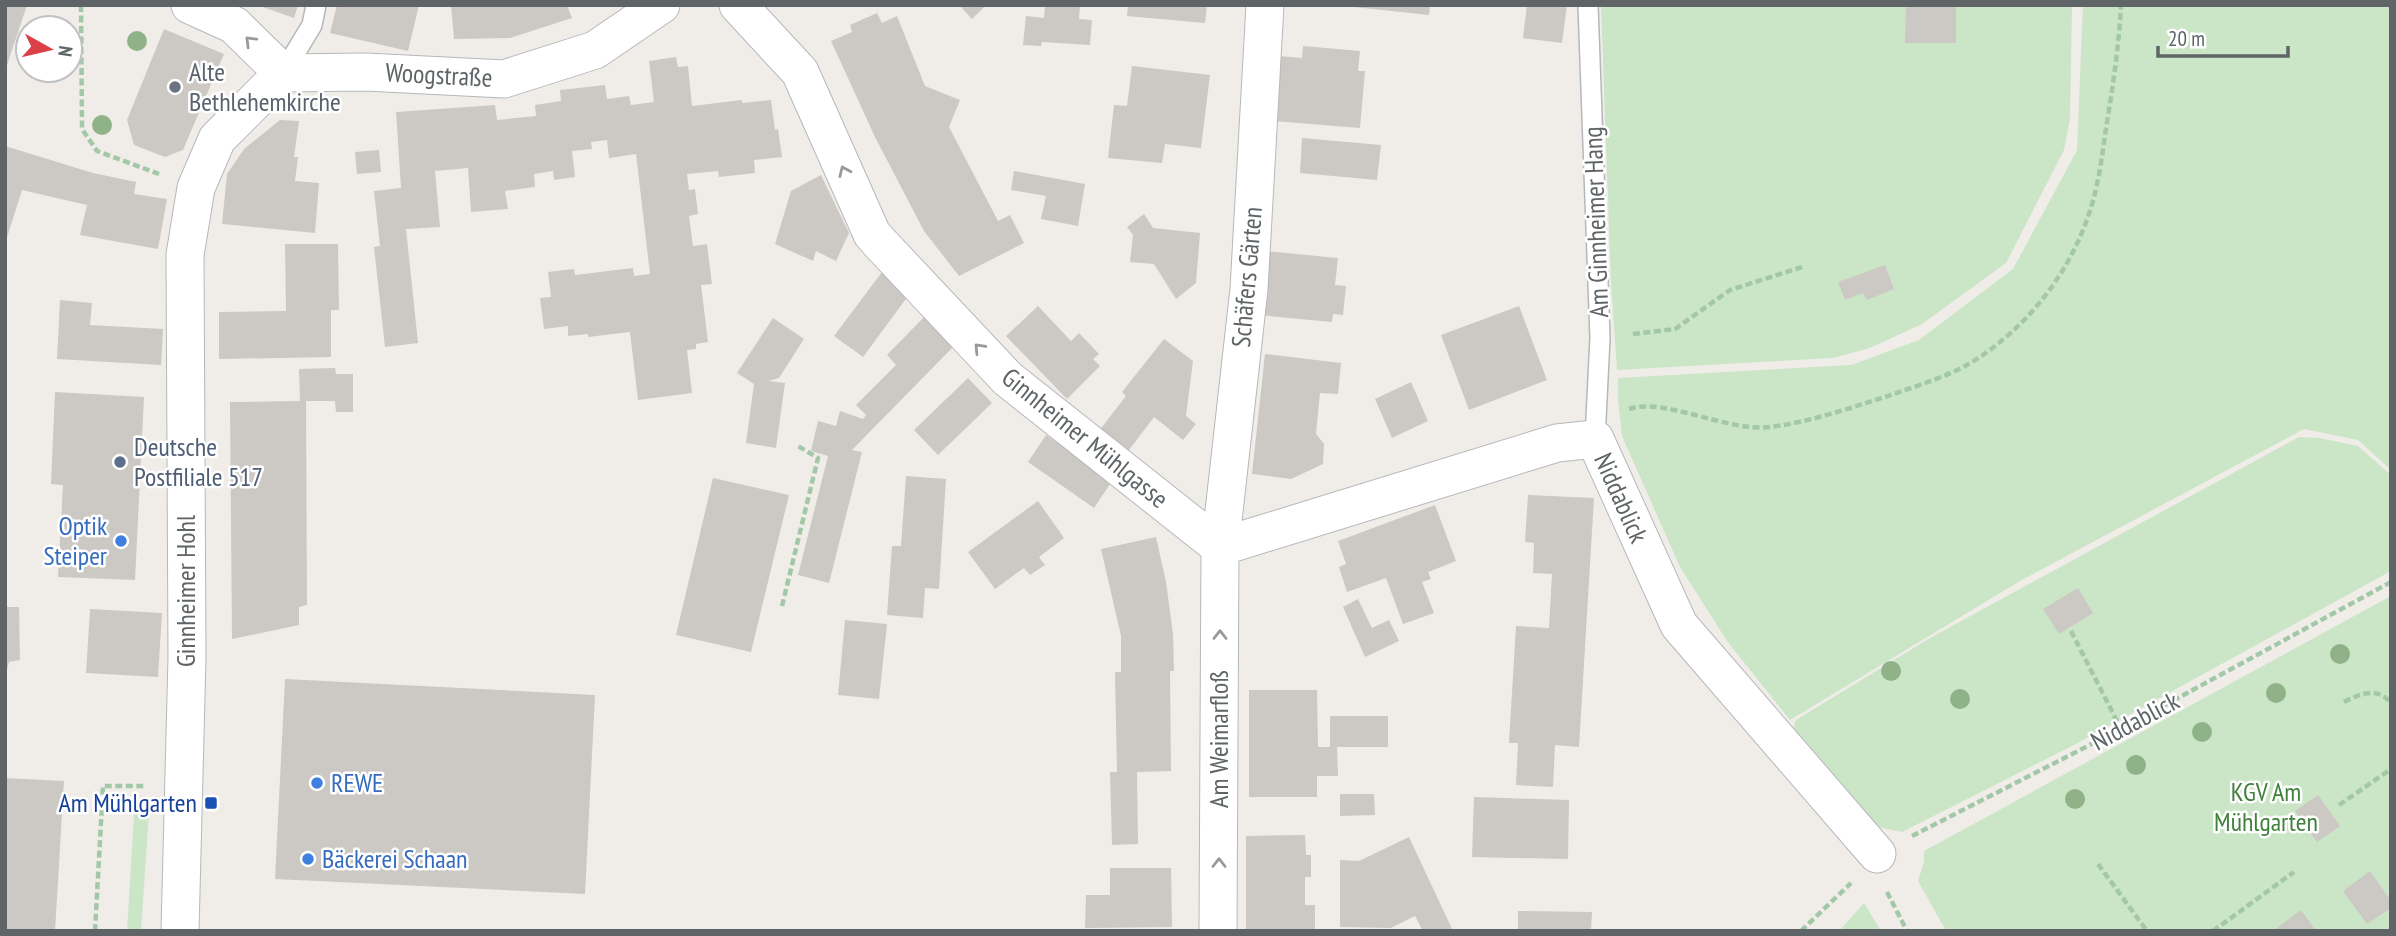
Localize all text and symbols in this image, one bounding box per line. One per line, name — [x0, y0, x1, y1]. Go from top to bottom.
north arrow — [14, 14, 84, 84]
scale bar — [2158, 14, 2288, 58]
text: 20 m — [2168, 25, 2205, 52]
one-way arrow — [245, 36, 258, 49]
text: N — [53, 45, 78, 58]
place label: Alte Bethlehemkirche — [189, 55, 341, 118]
street label: Woogstraße — [385, 55, 493, 94]
marker: Alte Bethlehemkirche — [167, 79, 183, 95]
street label: Am Ginnheimer Hang — [1576, 126, 1615, 318]
one-way arrow — [838, 166, 852, 179]
street label: Schäfers Gärten — [1224, 205, 1269, 349]
one-way arrow — [975, 343, 987, 356]
street label: Ginnheimer Mühlgasse — [995, 360, 1175, 515]
place label: Deutsche Postfiliale 517 — [134, 430, 263, 493]
street label: Niddablick — [1587, 448, 1656, 548]
marker: Deutsche Postfiliale 517 — [112, 454, 128, 470]
place label: Optik Steiper — [43, 509, 107, 572]
street label: Ginnheimer Hohl — [169, 515, 202, 667]
marker: Optik Steiper — [113, 533, 129, 549]
one-way arrow — [1212, 629, 1228, 640]
street label: Am Weimarfloß — [1202, 670, 1235, 808]
street label: Niddablick — [2085, 684, 2184, 757]
place label: REWE — [331, 766, 383, 799]
marker: REWE — [309, 775, 325, 791]
park label: KGV Am Mühlgarten — [2214, 775, 2318, 838]
place label: Am Mühlgarten — [58, 786, 197, 819]
marker: Am Mühlgarten — [203, 795, 219, 811]
place label: Bäckerei Schaan — [322, 842, 468, 875]
marker: Bäckerei Schaan — [300, 851, 316, 867]
one-way arrow — [1211, 857, 1227, 867]

